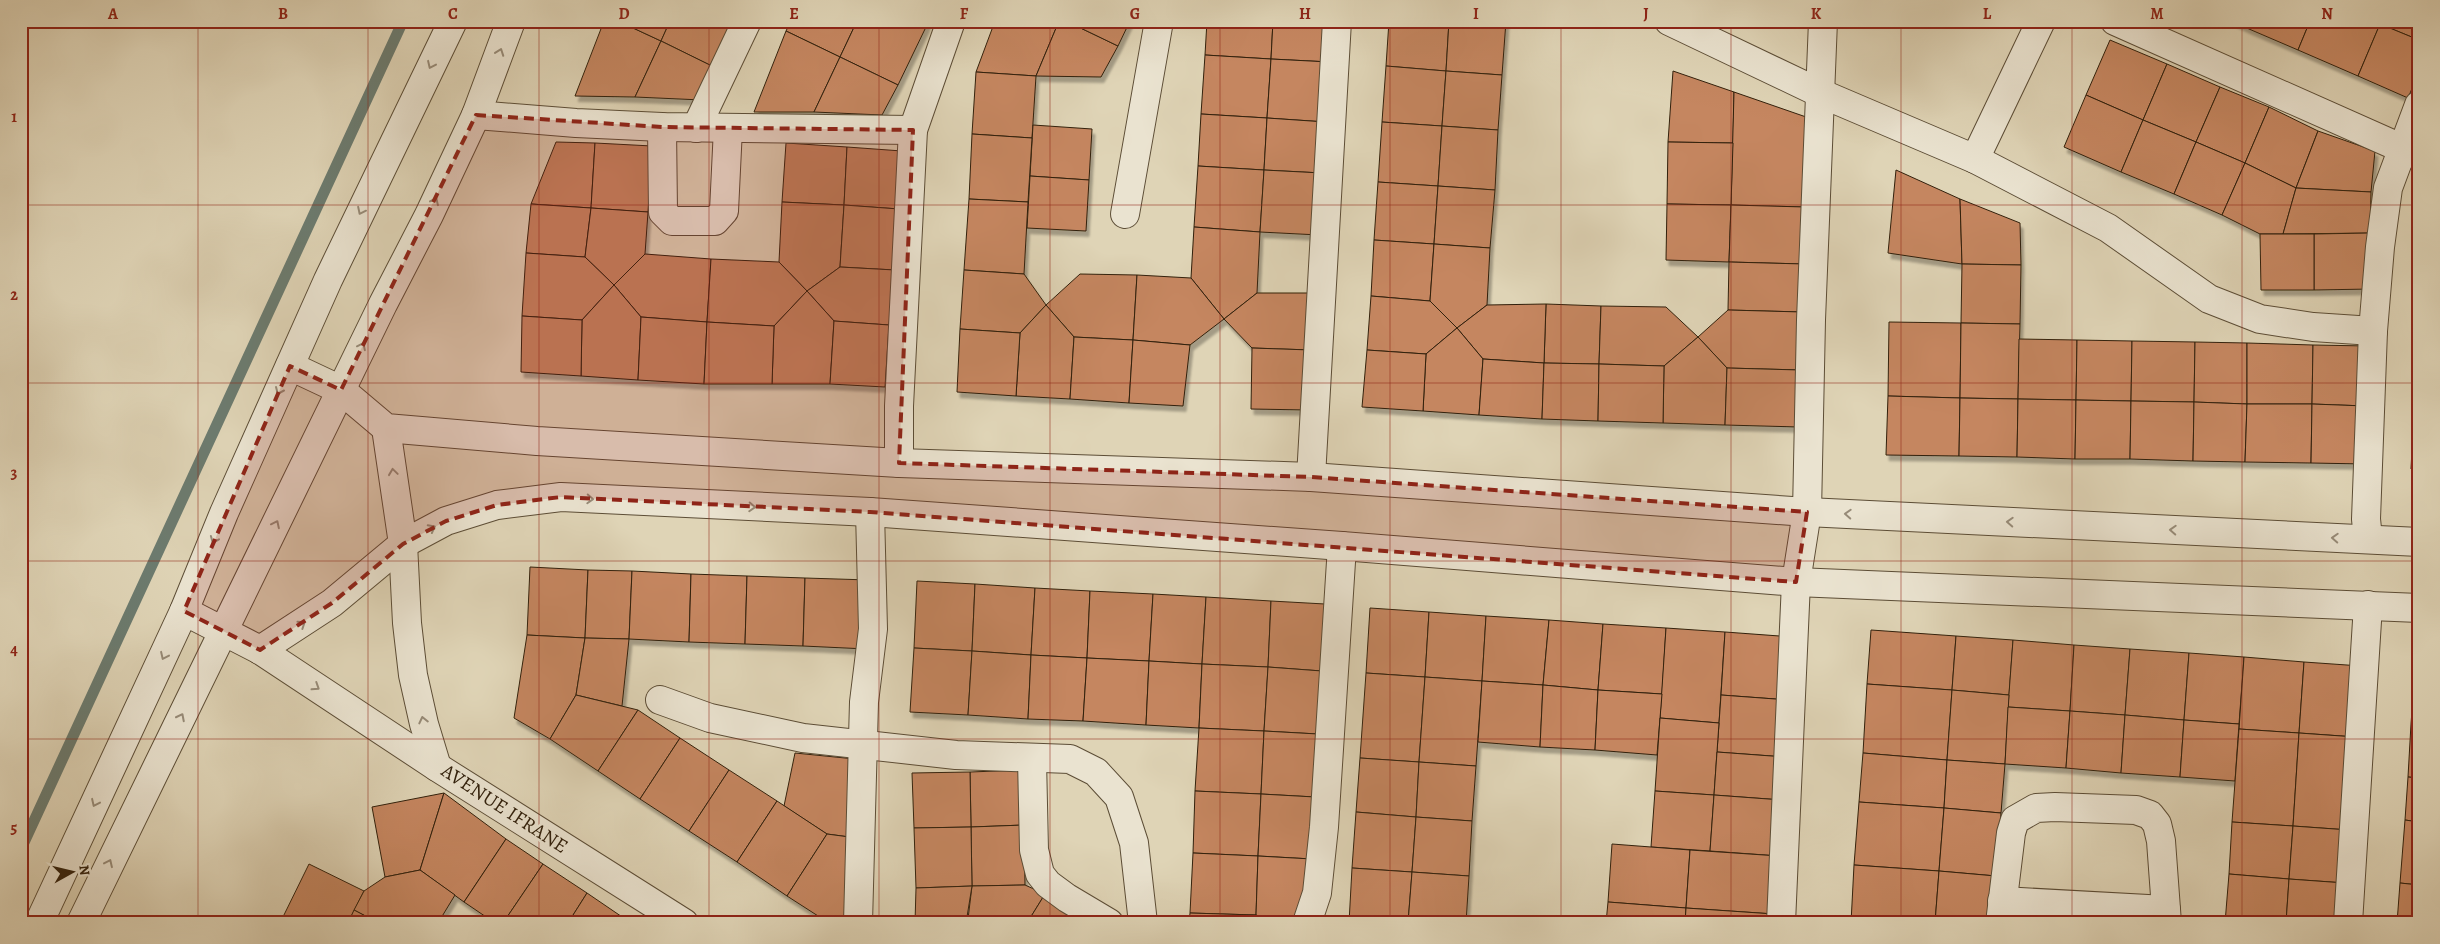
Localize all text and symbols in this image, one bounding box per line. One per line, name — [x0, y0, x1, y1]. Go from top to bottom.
text: A — [107, 3, 119, 25]
text: B — [278, 3, 288, 25]
text: C — [448, 3, 458, 25]
text: D — [618, 3, 630, 25]
text: E — [789, 3, 799, 25]
text: F — [960, 3, 969, 25]
text: G — [1130, 3, 1140, 25]
text: H — [1299, 3, 1311, 25]
text: I — [1473, 3, 1479, 25]
text: J — [1643, 3, 1649, 25]
text: K — [1811, 3, 1822, 25]
text: L — [1983, 3, 1992, 25]
text: M — [2150, 3, 2164, 25]
text: N — [2321, 3, 2333, 25]
one-way arrow — [494, 48, 504, 57]
one-way arrow — [427, 60, 437, 69]
text: 1 — [11, 106, 17, 128]
one-way arrow — [429, 197, 440, 206]
one-way arrow — [357, 206, 367, 215]
text: 2 — [10, 284, 18, 306]
one-way arrow — [356, 342, 367, 351]
one-way arrow — [274, 386, 285, 395]
text: 3 — [11, 462, 18, 484]
one-way arrow — [388, 468, 399, 476]
one-way arrow — [586, 493, 594, 504]
one-way arrow — [748, 501, 756, 512]
one-way arrow — [1844, 509, 1852, 520]
one-way arrow — [2006, 517, 2014, 528]
one-way arrow — [270, 520, 280, 529]
one-way arrow — [427, 524, 436, 534]
one-way arrow — [2169, 525, 2177, 536]
one-way arrow — [2331, 532, 2339, 543]
one-way arrow — [209, 535, 220, 544]
one-way arrow — [296, 621, 305, 630]
text: 4 — [10, 639, 18, 661]
one-way arrow — [160, 650, 170, 659]
one-way arrow — [310, 680, 319, 690]
one-way arrow — [175, 713, 185, 722]
one-way arrow — [418, 716, 429, 725]
street label: AVENUE IFRANE — [435, 757, 573, 860]
one-way arrow — [91, 798, 101, 807]
text: 5 — [11, 817, 18, 839]
north arrow — [48, 846, 98, 896]
one-way arrow — [103, 859, 113, 868]
text: N — [74, 864, 94, 877]

